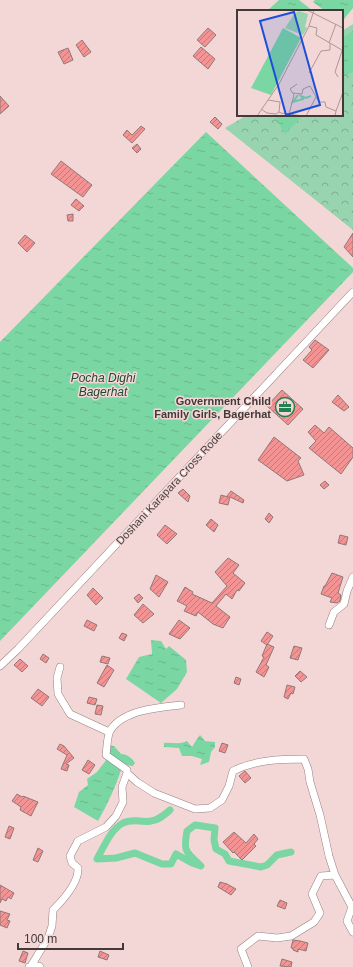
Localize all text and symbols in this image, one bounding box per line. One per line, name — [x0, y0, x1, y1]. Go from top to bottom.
inset map — [237, 10, 343, 116]
water label: Pocha Dighi Bagerhat — [71, 371, 136, 399]
place label: Government Child Family Girls, Bagerhat — [154, 395, 271, 420]
office icon: Government Child Family Girls, Bagerhat — [274, 396, 296, 418]
street label: Doshani Karapara Cross Rode — [114, 429, 224, 547]
scale bar — [18, 925, 123, 951]
text: 100 m — [24, 932, 57, 946]

